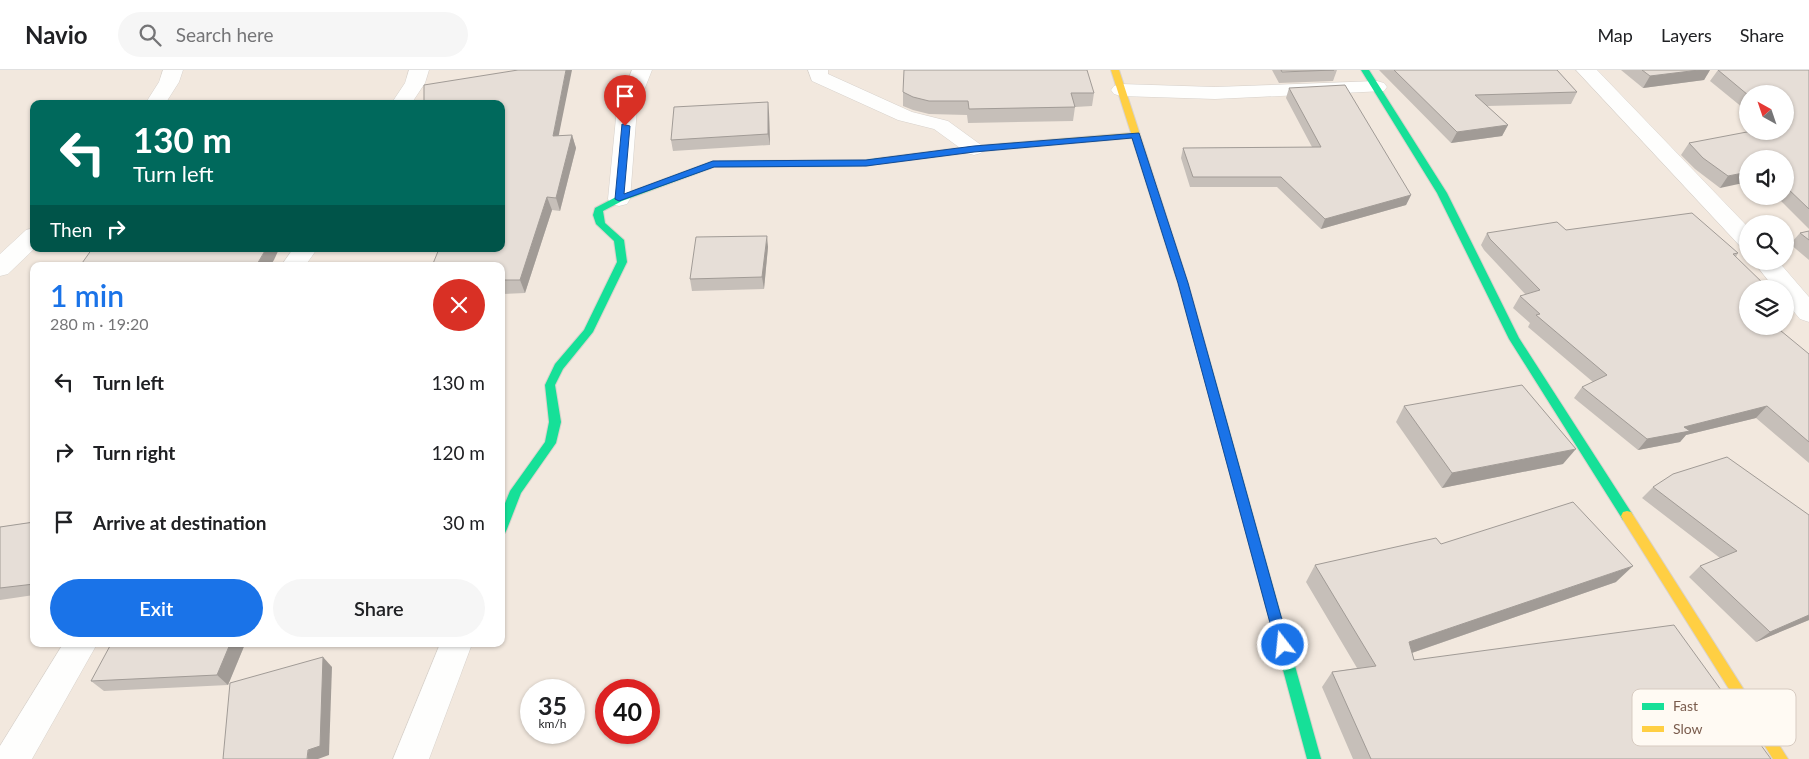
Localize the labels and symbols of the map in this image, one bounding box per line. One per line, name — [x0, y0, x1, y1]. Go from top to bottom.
pin — [604, 75, 646, 126]
north arrow — [1739, 85, 1794, 140]
position arrow — [1256, 618, 1308, 670]
speed limit sign: 40 — [595, 679, 660, 744]
legend — [1632, 689, 1796, 746]
text: Fast — [1673, 697, 1698, 714]
text: Slow — [1673, 720, 1703, 737]

